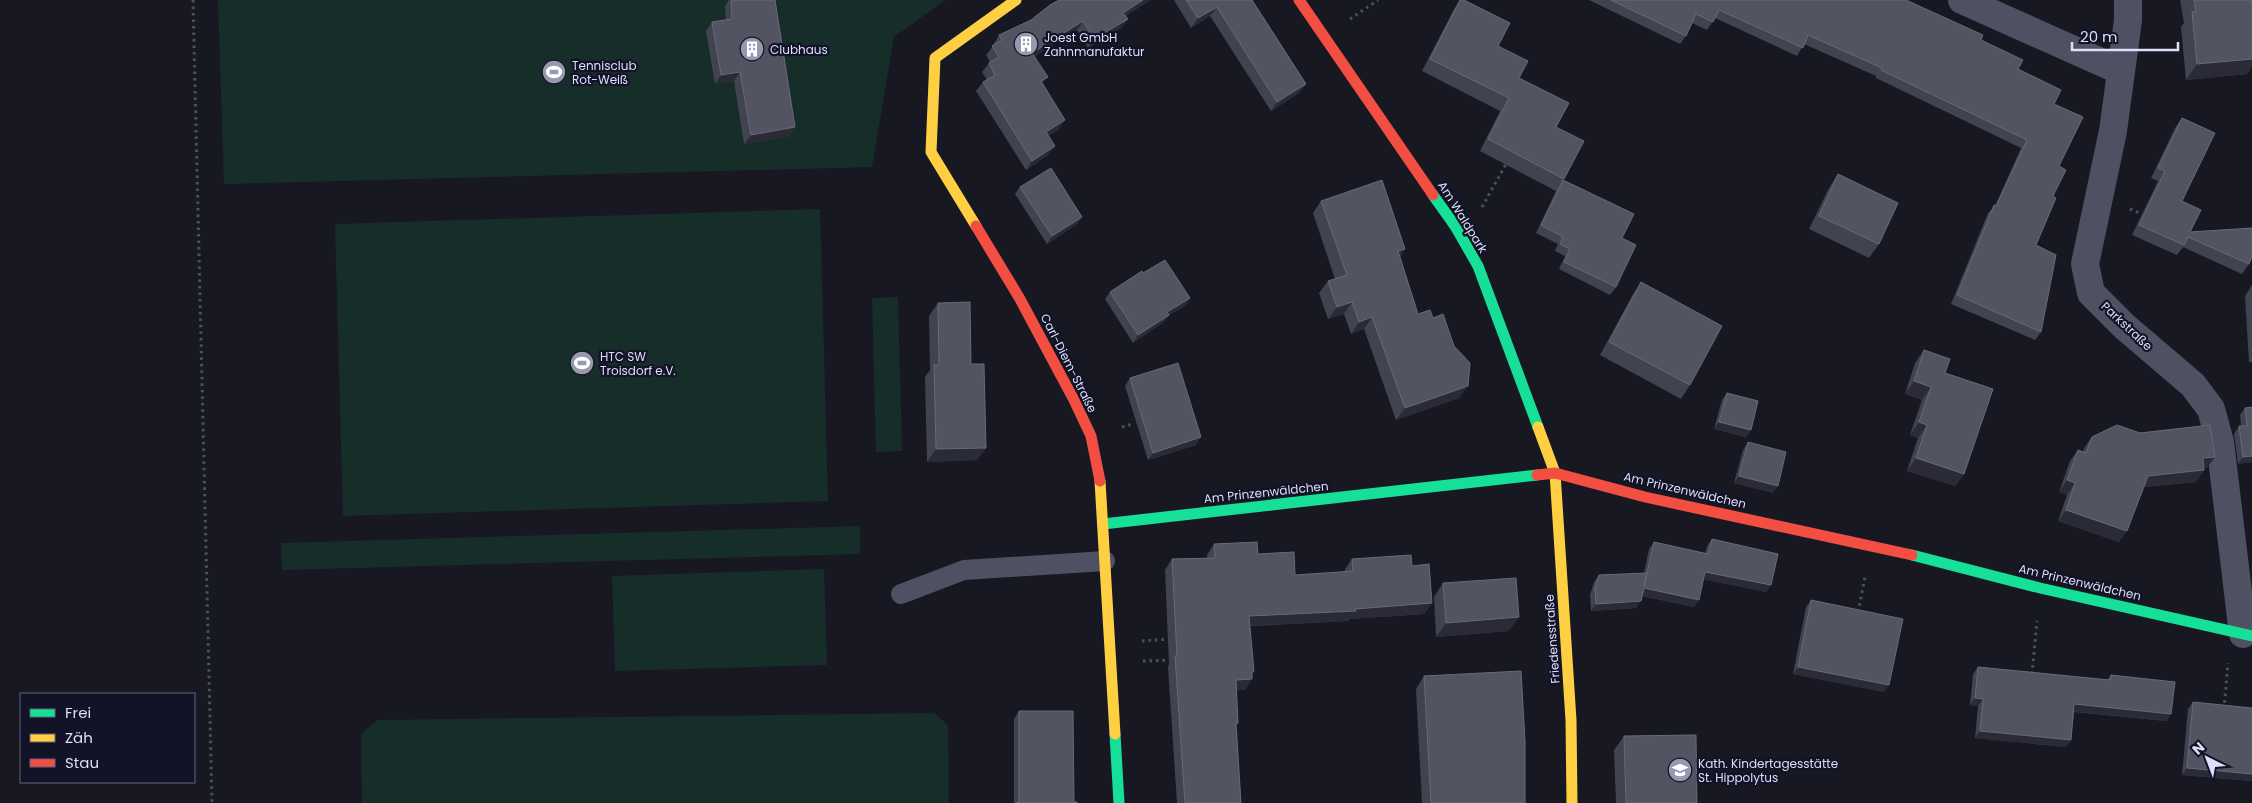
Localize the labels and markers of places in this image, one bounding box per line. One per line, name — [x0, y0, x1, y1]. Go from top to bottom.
place label: Joest GmbH Zahnmanufaktur — [1044, 29, 1145, 60]
building icon: Joest GmbH Zahnmanufaktur — [1013, 31, 1039, 57]
building icon: Clubhaus — [739, 36, 765, 62]
place label: Clubhaus — [770, 41, 828, 58]
place label: Tennisclub Rot-Weiß — [572, 57, 637, 88]
sports icon: Tennisclub Rot-Weiß — [541, 59, 567, 85]
place label: HTC SW Troisdorf e.V. — [600, 348, 676, 379]
sports icon: HTC SW Troisdorf e.V. — [569, 350, 595, 376]
place label: Kath. Kindertagesstätte St. Hippolytus — [1698, 755, 1838, 786]
school or university icon: Kath. Kindertagesstätte St. Hippolytus — [1667, 757, 1693, 783]

